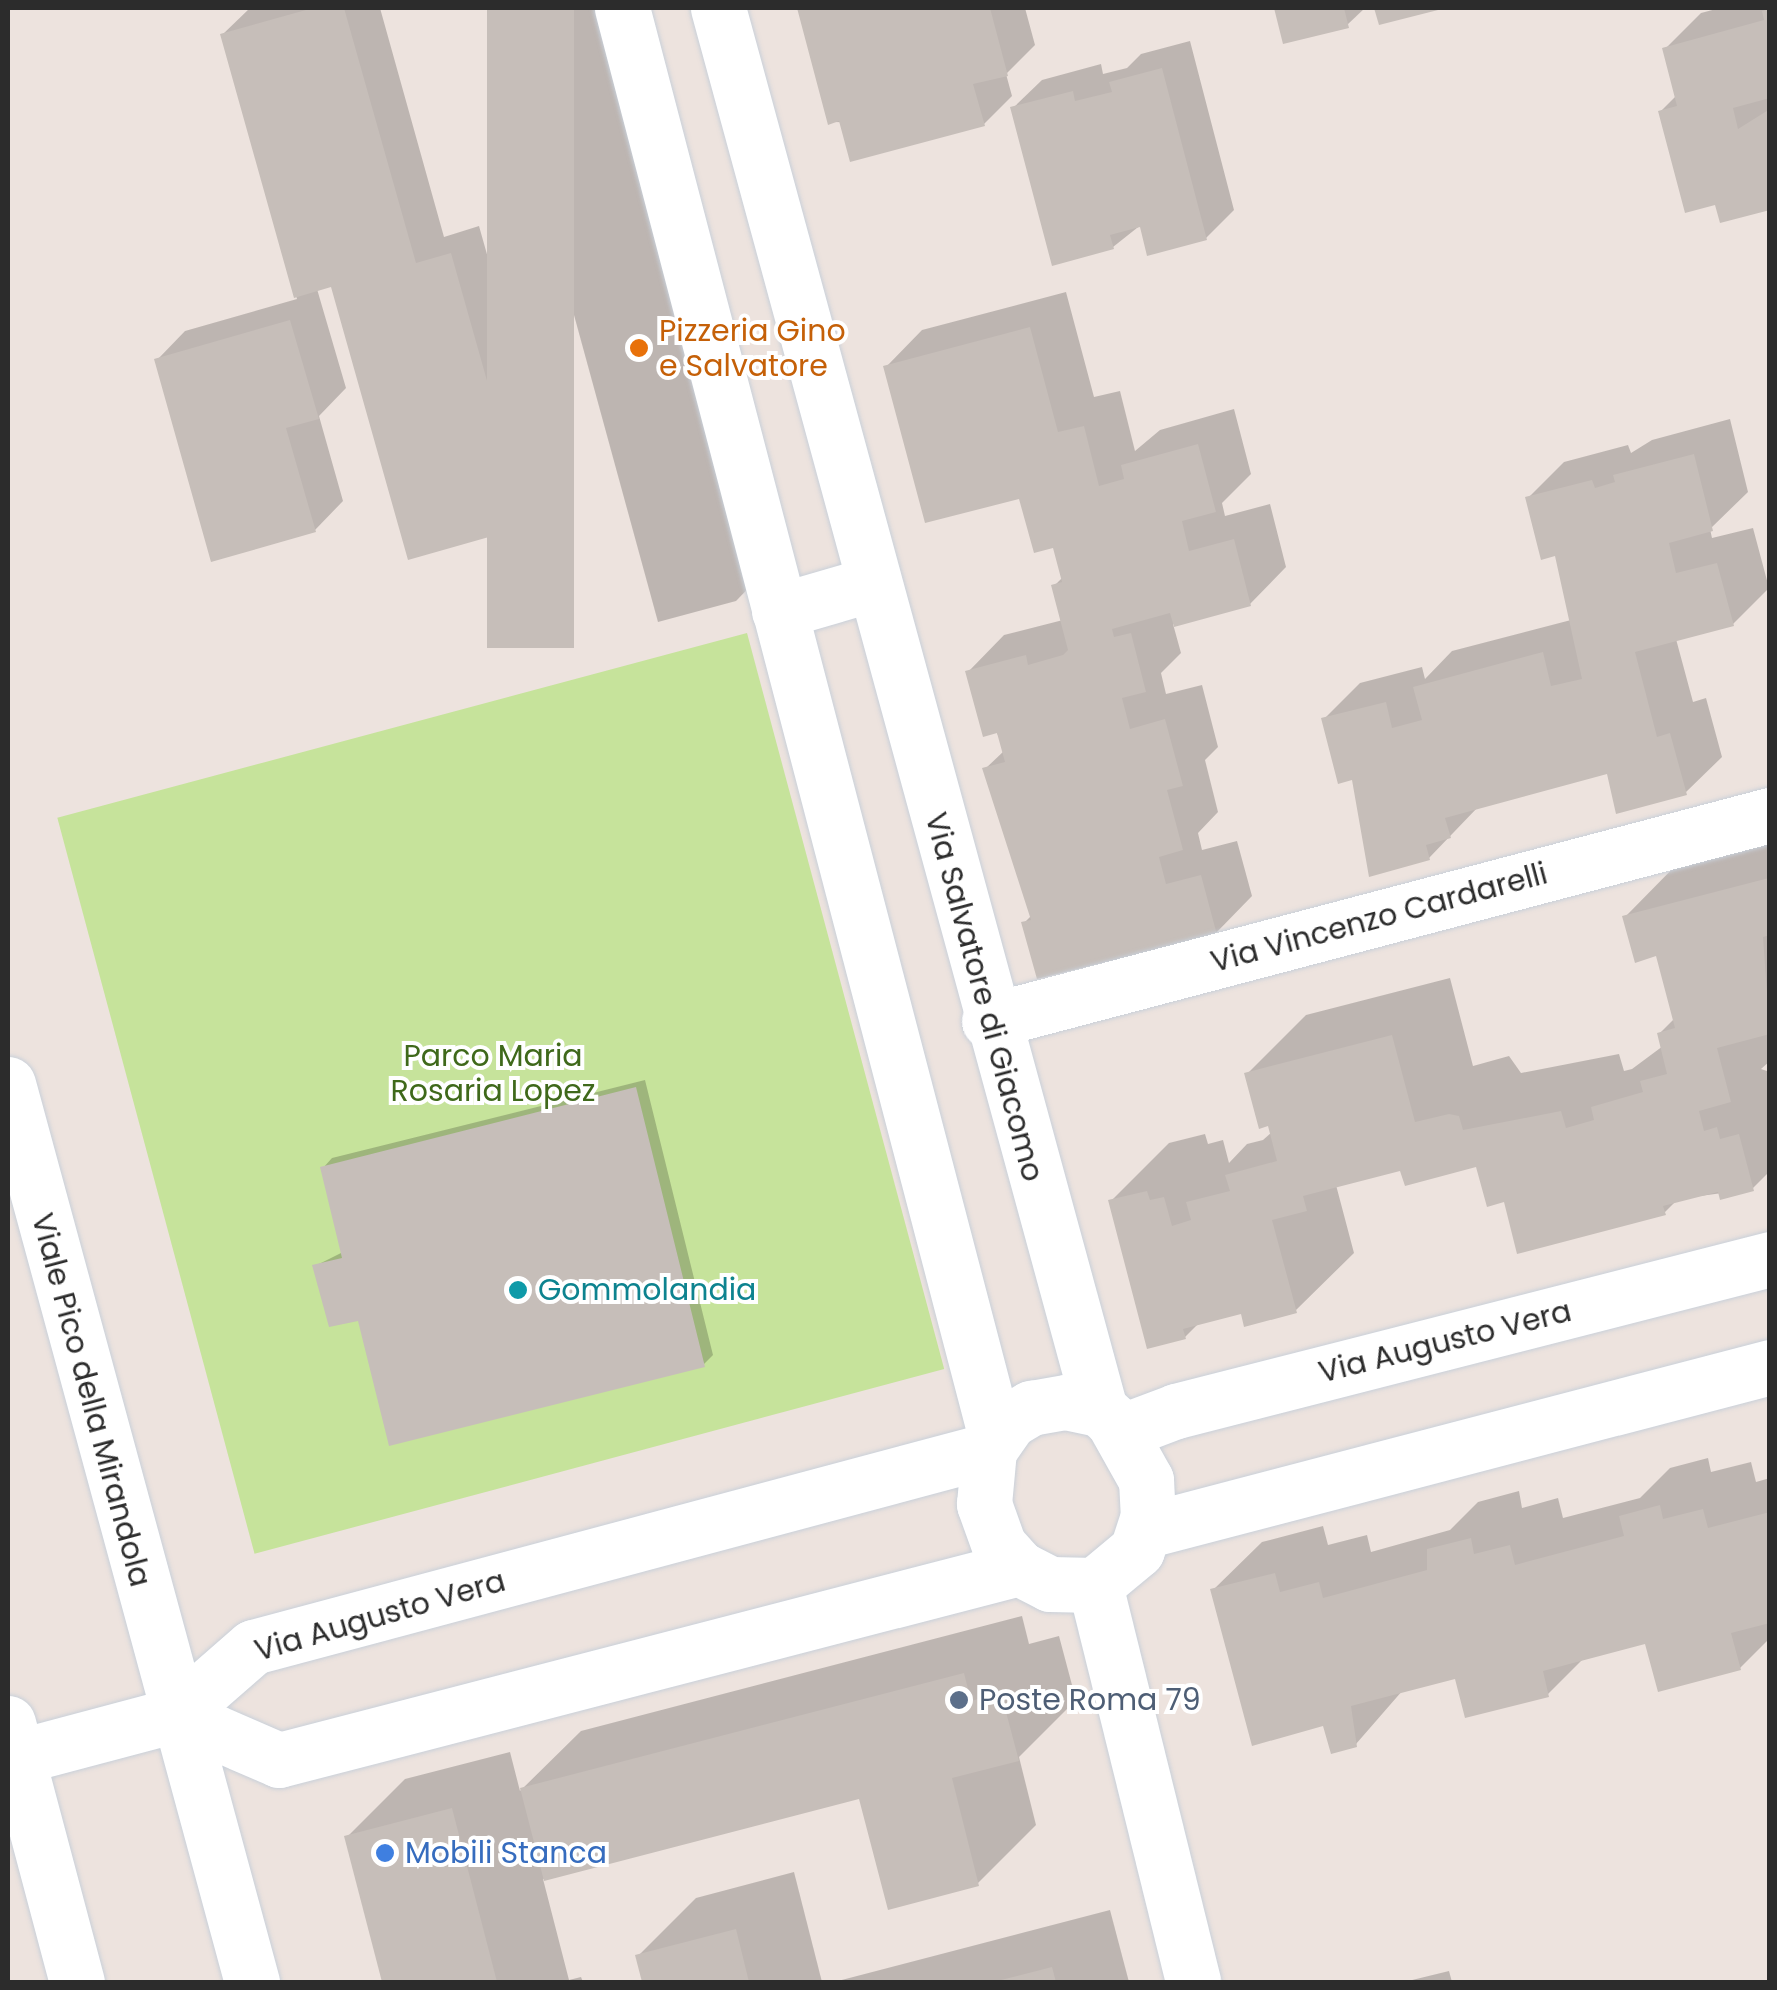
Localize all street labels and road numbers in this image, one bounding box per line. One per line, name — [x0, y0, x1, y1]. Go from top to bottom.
street label: Via Salvatore di Giacomo — [917, 809, 1051, 1185]
street label: Via Vincenzo Cardarelli — [1207, 856, 1551, 980]
street label: Viale Pico della Mirandola — [24, 1209, 158, 1591]
street label: Via Augusto Vera — [1315, 1293, 1575, 1391]
street label: Via Augusto Vera — [251, 1563, 509, 1669]

